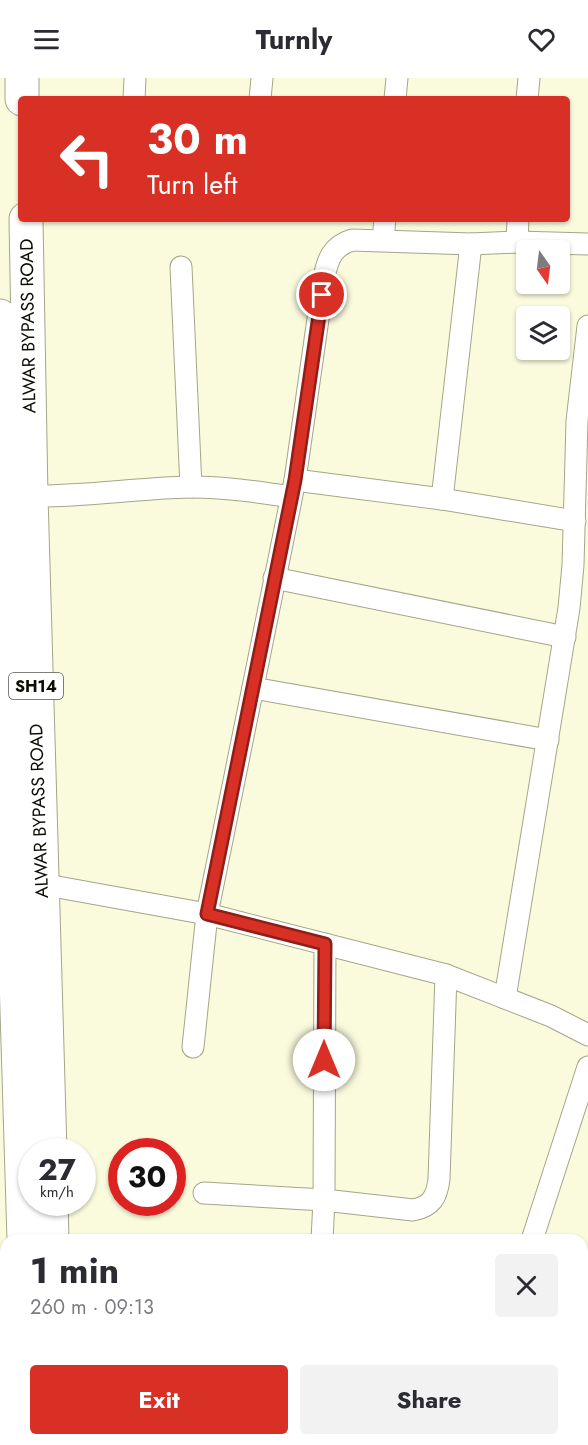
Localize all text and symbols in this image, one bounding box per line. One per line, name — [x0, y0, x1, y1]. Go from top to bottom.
text: Turnly — [256, 20, 332, 59]
icon: menu — [30, 23, 63, 56]
icon: heart — [525, 23, 558, 56]
text: 30 m — [147, 109, 248, 170]
icon: left — [48, 120, 126, 198]
text: Turn left — [147, 165, 237, 204]
street label: ALWAR BYPASS ROAD — [13, 238, 43, 414]
north arrow — [516, 240, 570, 294]
map controls — [516, 240, 570, 360]
pin — [296, 269, 347, 320]
icon: arrive — [305, 278, 338, 311]
button: layers — [516, 306, 570, 360]
road number: SH14 — [9, 673, 63, 699]
street label: ALWAR BYPASS ROAD — [23, 723, 55, 899]
position arrow — [292, 1028, 356, 1092]
speed limit sign: 30 — [108, 1138, 186, 1216]
text: 27 — [38, 1148, 76, 1191]
text: km/h — [40, 1181, 74, 1203]
text: 1 min — [30, 1244, 119, 1296]
button: close — [495, 1254, 558, 1317]
text: 260 m · 09:13 — [30, 1293, 154, 1322]
button: Exit — [30, 1365, 288, 1434]
button: Share — [300, 1365, 558, 1434]

